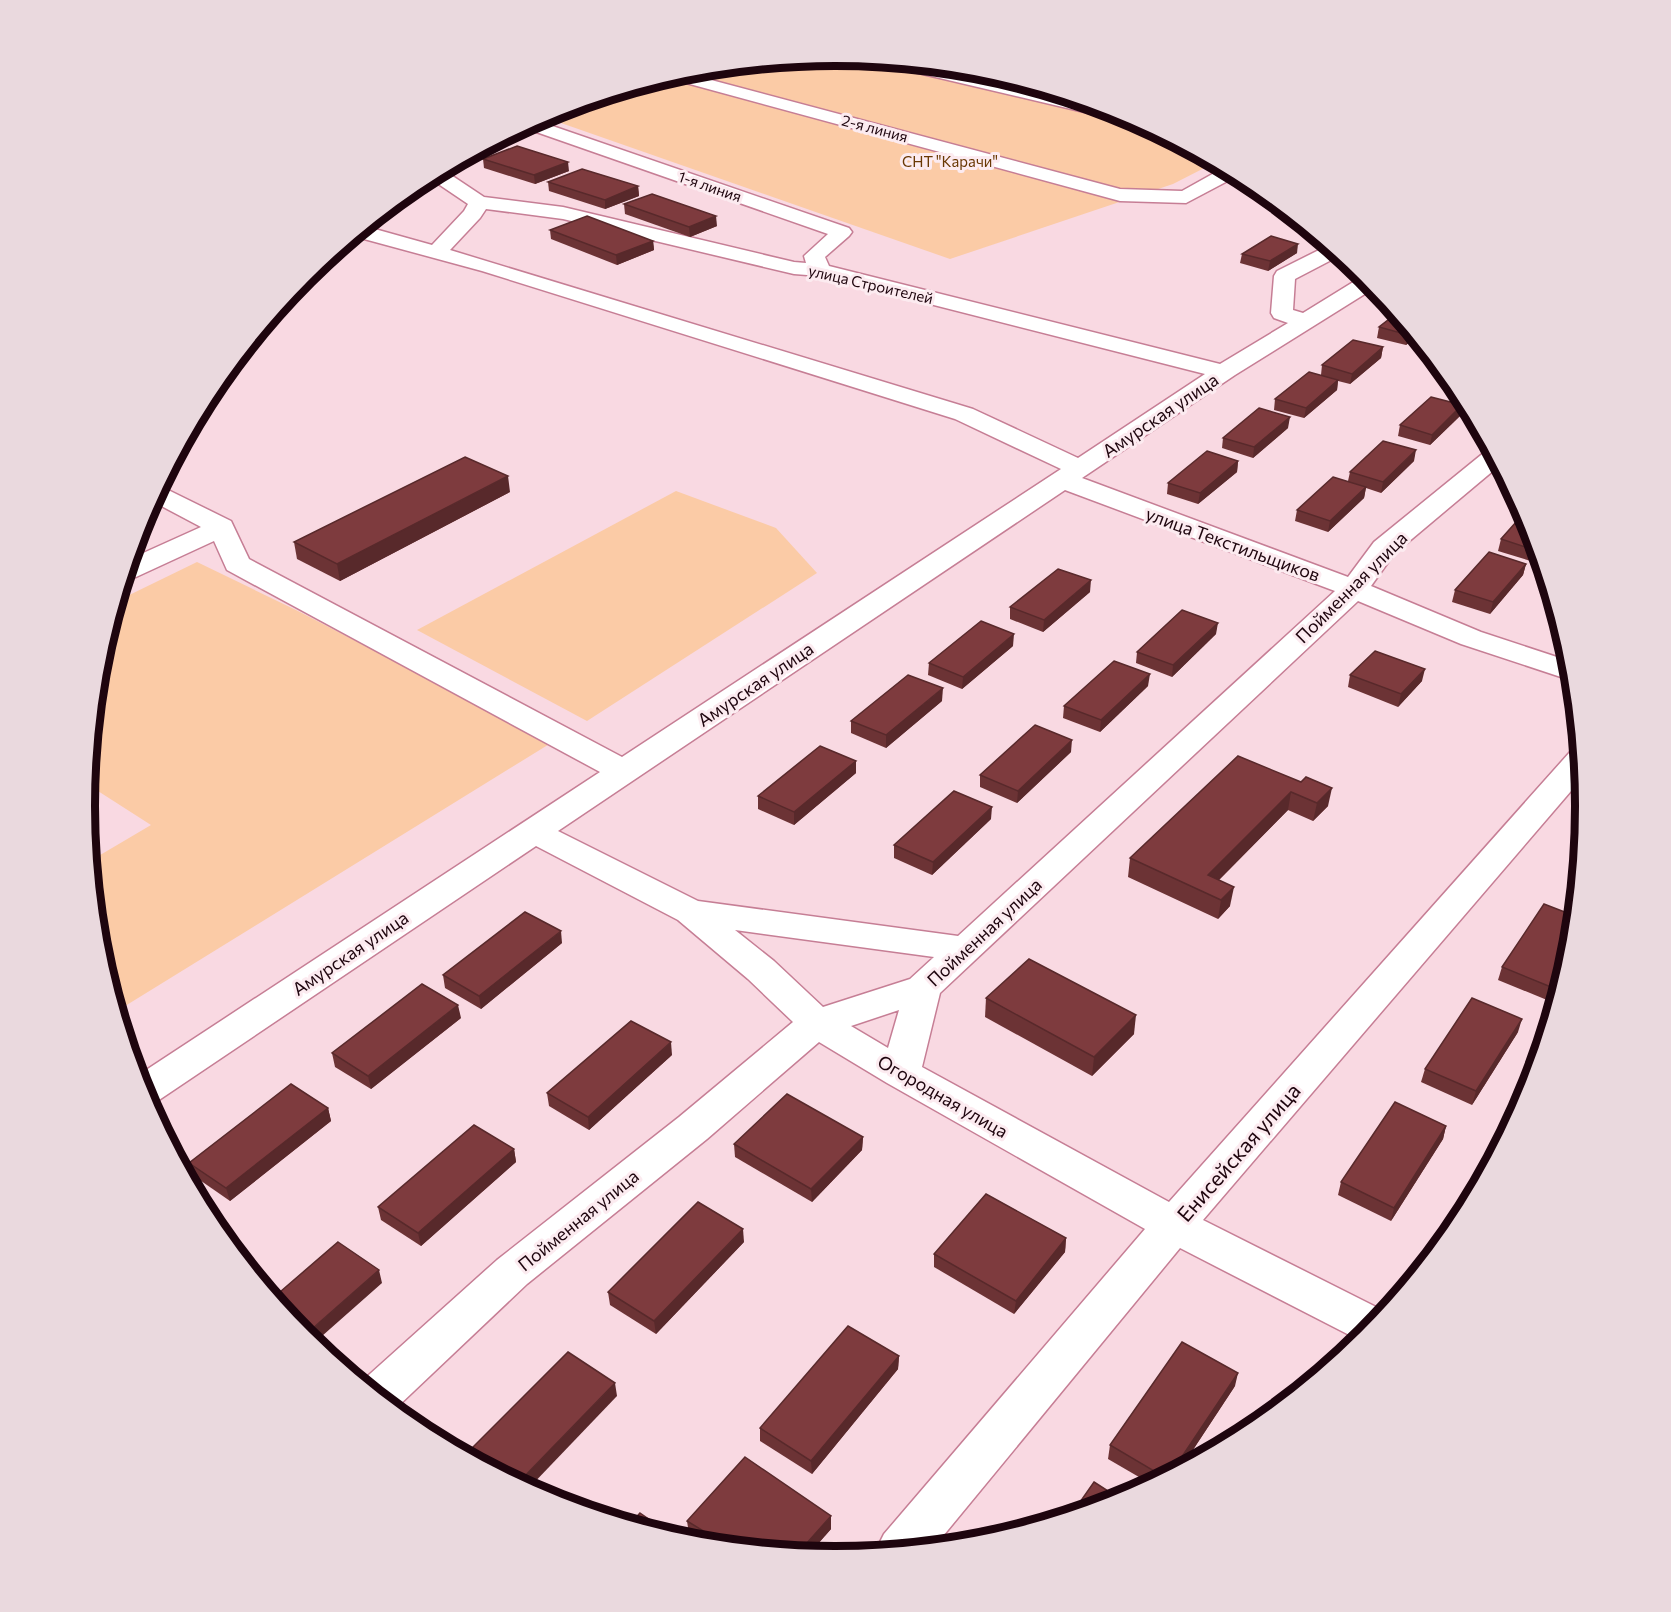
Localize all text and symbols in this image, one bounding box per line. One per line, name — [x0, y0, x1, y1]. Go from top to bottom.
street label: 2-я линия — [840, 111, 910, 145]
park label: СНТ "Карачи" — [902, 152, 998, 170]
street label: 1-я линия — [676, 167, 744, 205]
street label: улица Строителей — [807, 261, 935, 307]
street label: Амурская улица — [1098, 368, 1222, 462]
street label: улица Текстильщиков — [1143, 502, 1323, 586]
street label: Пойменная улица — [1291, 527, 1411, 647]
street label: Амурская улица — [693, 637, 817, 731]
street label: Пойменная улица — [922, 873, 1046, 991]
street label: Амурская улица — [288, 906, 412, 1000]
street label: Огородная улица — [874, 1050, 1012, 1142]
street label: Енисейская улица — [1171, 1078, 1305, 1226]
street label: Пойменная улица — [513, 1165, 643, 1275]

